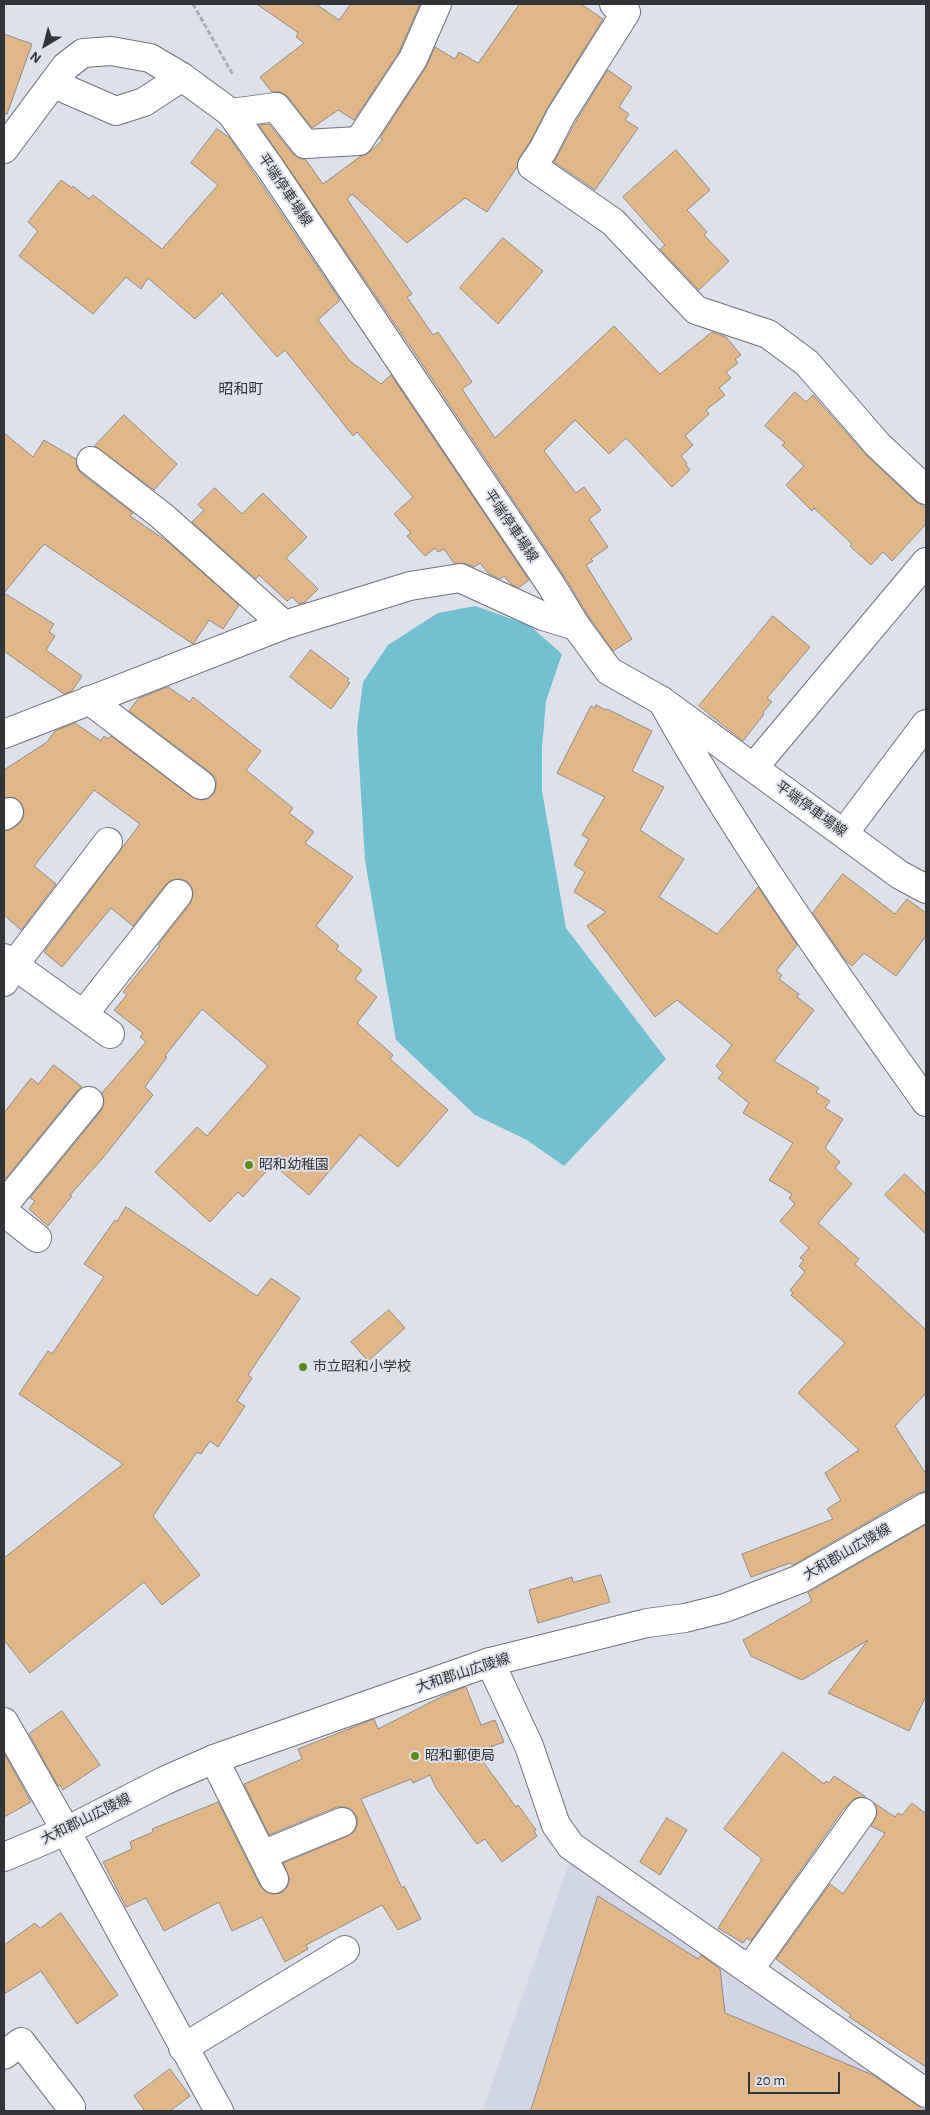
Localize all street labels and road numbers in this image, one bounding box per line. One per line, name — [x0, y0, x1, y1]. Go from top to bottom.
street label: 平端停車場線 — [255, 150, 315, 230]
street label: 平端停車場線 — [481, 486, 541, 566]
street label: 平端停車場線 — [772, 778, 850, 840]
street label: 大和郡山広陵線 — [800, 1520, 894, 1584]
street label: 大和郡山広陵線 — [414, 1650, 512, 1696]
street label: 大和郡山広陵線 — [38, 1790, 134, 1848]

